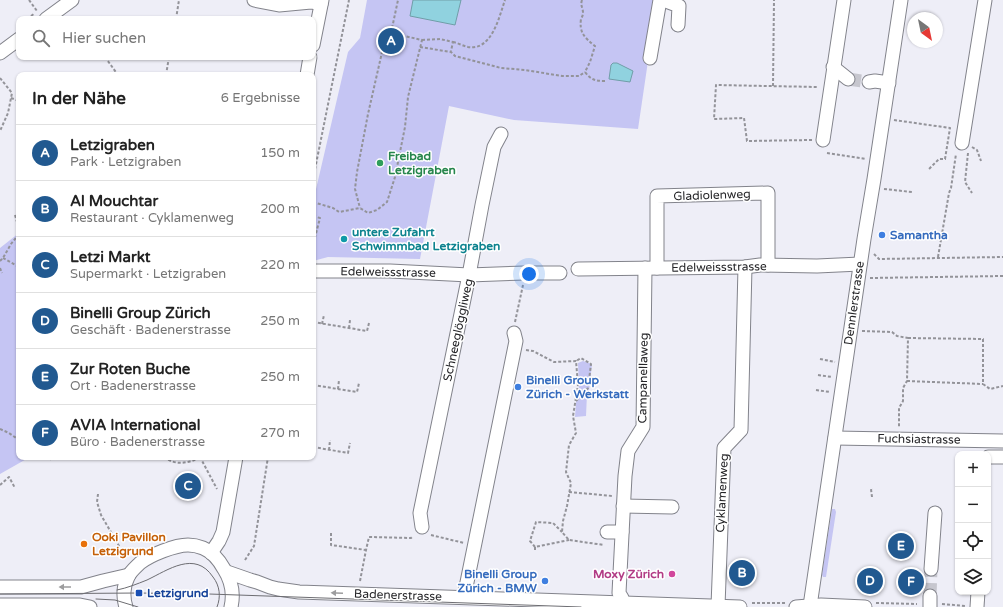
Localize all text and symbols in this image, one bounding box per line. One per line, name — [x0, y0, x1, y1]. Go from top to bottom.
north arrow — [907, 12, 943, 48]
search box — [16, 16, 316, 60]
pin: A — [378, 26, 404, 56]
icon: search — [30, 27, 52, 49]
text: Hier suchen — [62, 29, 146, 47]
text: In der Nähe — [32, 88, 126, 109]
text: 6 Ergebnisse — [221, 90, 300, 106]
text: Letzigraben — [70, 136, 155, 154]
text: A — [40, 145, 50, 161]
text: 150 m — [260, 145, 300, 161]
place label: Freibad Letzigraben — [388, 149, 456, 178]
text: Park · Letzigraben — [70, 154, 181, 170]
marker: Freibad Letzigraben — [375, 158, 385, 168]
street label: Gladiolenweg — [673, 187, 751, 203]
text: Al Mouchtar — [70, 192, 158, 210]
text: B — [40, 201, 50, 217]
text: 200 m — [260, 201, 300, 217]
text: Restaurant · Cyklamenweg — [70, 210, 234, 226]
place label: untere Zufahrt Schwimmbad Letzigraben — [352, 225, 500, 254]
place label: Samantha — [890, 228, 948, 242]
marker: Samantha — [877, 230, 887, 240]
marker: untere Zufahrt Schwimmbad Letzigraben — [339, 234, 349, 244]
text: Letzi Markt — [70, 248, 151, 266]
text: C — [40, 257, 50, 273]
text: 220 m — [260, 257, 300, 273]
street label: Edelweissstrasse — [671, 259, 767, 275]
street label: Dennlerstrasse — [841, 260, 867, 346]
street label: Edelweissstrasse — [340, 264, 436, 280]
your location — [519, 264, 539, 284]
text: Supermarkt · Letzigraben — [70, 266, 226, 282]
street label: Schneeglöggliweg — [440, 277, 476, 383]
text: Binelli Group Zürich — [70, 304, 211, 322]
text: D — [40, 313, 50, 329]
text: 250 m — [260, 313, 300, 329]
text: Geschäft · Badenerstrasse — [70, 322, 231, 338]
street label: Campanellaweg — [635, 332, 651, 424]
text: Zur Roten Buche — [70, 360, 190, 378]
text: E — [41, 369, 49, 385]
text: 250 m — [260, 369, 300, 385]
place label: Binelli Group Zürich - Werkstatt — [526, 373, 629, 401]
text: Ort · Badenerstrasse — [70, 378, 196, 394]
marker: Binelli Group Zürich - Werkstatt — [513, 382, 523, 392]
text: AVIA International — [70, 416, 201, 434]
text: F — [41, 425, 49, 441]
text: 270 m — [260, 425, 300, 441]
street label: Fuchsiastrasse — [877, 431, 961, 447]
text: Büro · Badenerstrasse — [70, 434, 205, 450]
map controls — [955, 451, 991, 595]
button: + — [955, 451, 991, 487]
street label: Cyklamenweg — [713, 453, 731, 533]
pin: C — [175, 471, 201, 501]
button: − — [955, 487, 991, 523]
button: locate — [955, 523, 991, 559]
place label: Ooki Pavillon Letzigrund — [92, 530, 166, 559]
pin: E — [888, 531, 914, 561]
marker: Ooki Pavillon Letzigrund — [79, 539, 89, 549]
pin: B — [729, 558, 755, 588]
button: layers — [955, 559, 991, 595]
pin: D — [857, 566, 883, 596]
place label: Binelli Group Zürich - BMW — [458, 567, 538, 595]
place label: Moxy Zürich — [593, 567, 664, 582]
pin: F — [898, 567, 924, 597]
marker: Moxy Zürich — [667, 569, 677, 579]
marker: Binelli Group Zürich - BMW — [540, 576, 550, 586]
one-way arrow — [58, 584, 71, 590]
place label: Letzigrund — [147, 586, 209, 601]
street label: Badenerstrasse — [354, 586, 442, 604]
marker: Letzigrund — [134, 588, 144, 598]
one-way arrow — [330, 590, 343, 596]

